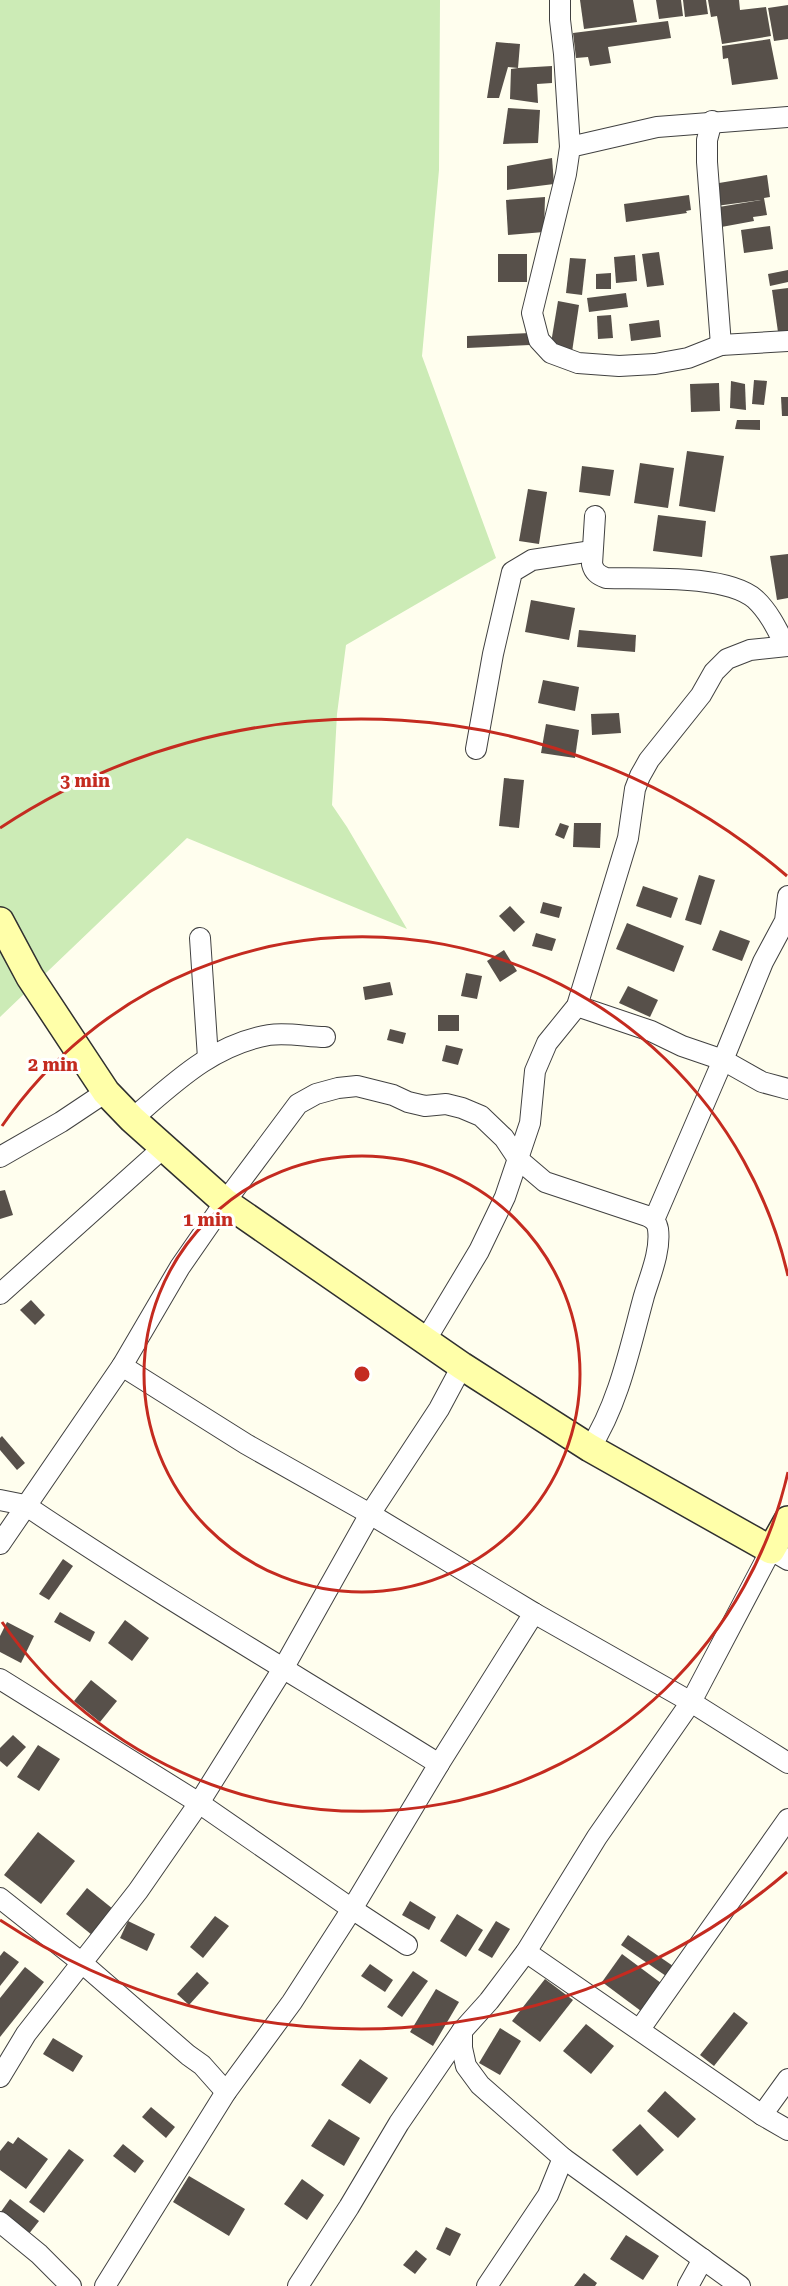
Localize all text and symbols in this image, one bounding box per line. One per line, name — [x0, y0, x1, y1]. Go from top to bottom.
text: 3 min — [60, 770, 110, 791]
text: 2 min — [28, 1054, 78, 1075]
text: 1 min — [183, 1209, 233, 1230]
centre of rings — [352, 1364, 372, 1384]

